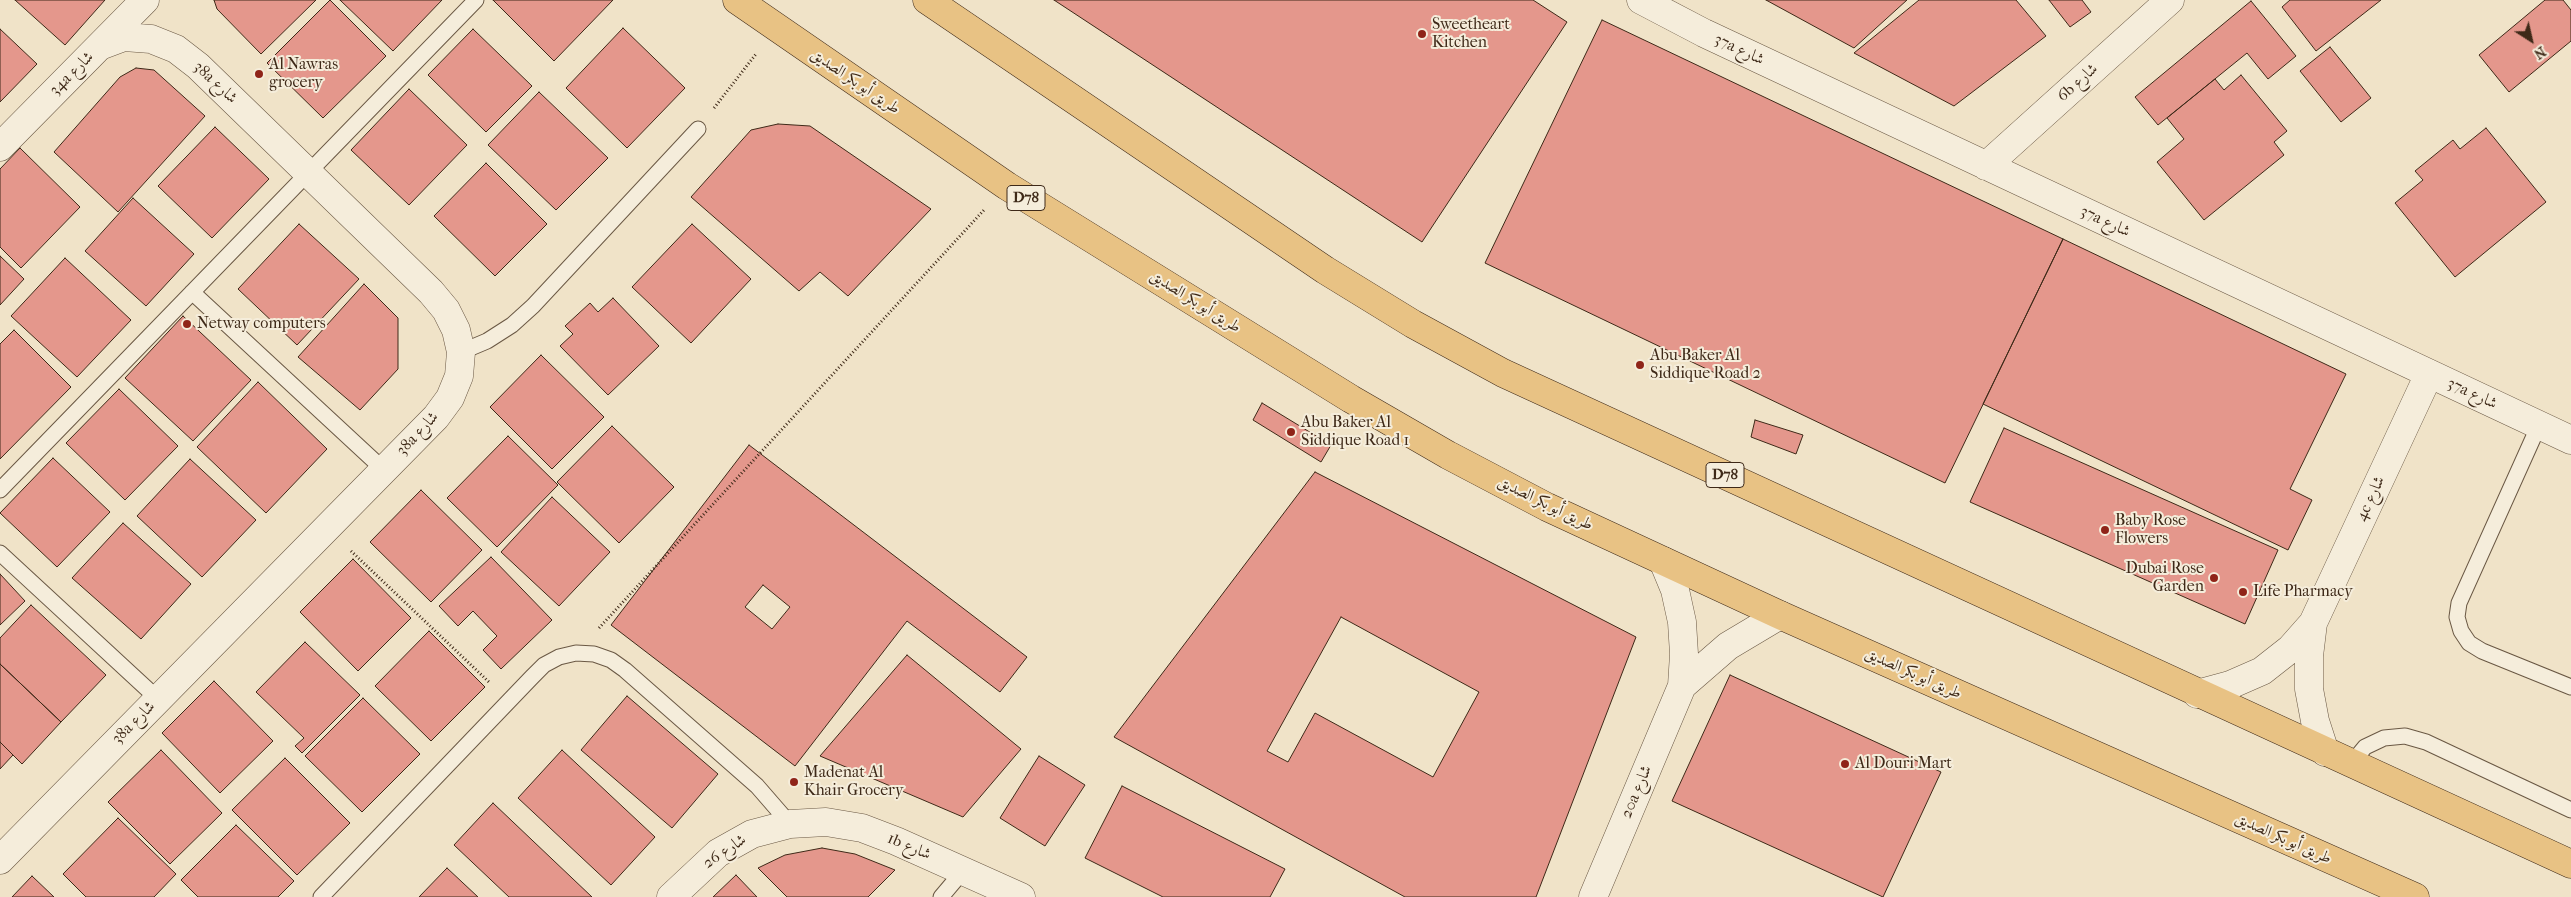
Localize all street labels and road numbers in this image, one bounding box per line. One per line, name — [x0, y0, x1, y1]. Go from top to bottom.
street label: 37a شارع — [1711, 30, 1767, 70]
street label: طريق أبو بكر الصديق — [807, 45, 903, 119]
street label: 34a شارع — [46, 48, 98, 100]
street label: 38a شارع — [189, 58, 241, 108]
street label: 6b شارع — [2054, 60, 2102, 106]
road number: D78 — [1007, 186, 1045, 210]
street label: 37a شارع — [2077, 202, 2133, 242]
street label: طريق أبو بكر الصديق — [1146, 266, 1244, 338]
street label: 37a شارع — [2444, 374, 2500, 414]
street label: 38a شارع — [393, 408, 443, 460]
road number: D78 — [1706, 462, 1744, 488]
street label: طريق أبو بكر الصديق — [1494, 473, 1596, 535]
street label: 4c شارع — [2352, 473, 2390, 525]
street label: طريق أبو بكر الصديق — [1862, 644, 1964, 704]
street label: 38a شارع — [108, 697, 160, 749]
street label: 20a شارع — [1617, 763, 1657, 821]
street label: طريق أبو بكر الصديق — [2232, 809, 2334, 869]
street label: 1b شارع — [884, 829, 934, 865]
street label: شارع 26 — [700, 831, 750, 873]

